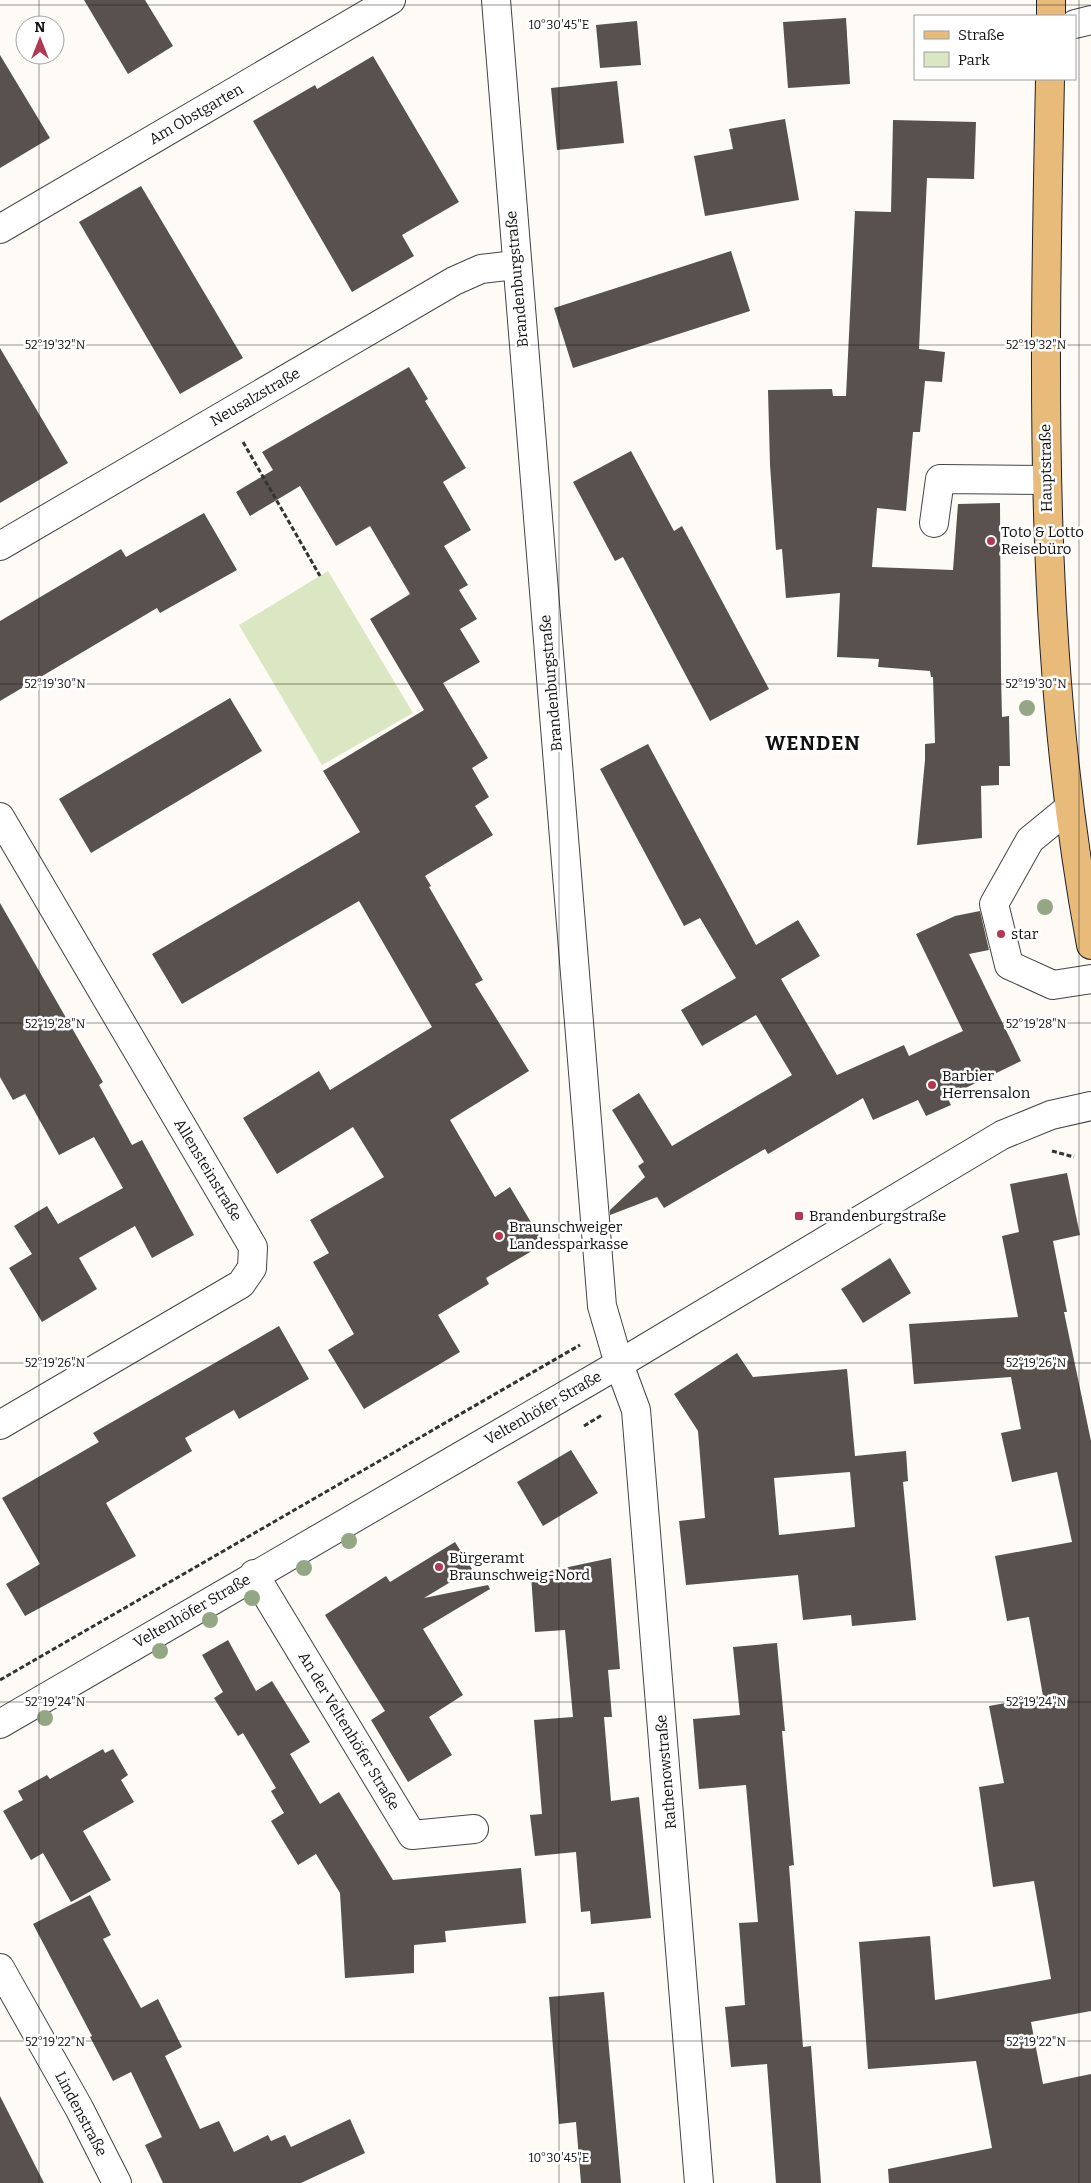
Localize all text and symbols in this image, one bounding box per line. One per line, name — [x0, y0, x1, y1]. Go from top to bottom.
north arrow — [15, 15, 65, 65]
legend — [914, 15, 1076, 80]
text: 10°30'45"E — [529, 18, 589, 32]
text: N — [35, 19, 46, 36]
text: Straße — [958, 26, 1004, 44]
text: Park — [958, 51, 990, 69]
street label: Am Obstgarten — [146, 80, 247, 148]
street label: Brandenburgstraße — [502, 210, 532, 348]
text: 52°19'32"N — [25, 338, 86, 352]
text: 52°19'32"N — [1006, 338, 1067, 352]
street label: Neusalzstraße — [207, 364, 303, 430]
street label: Hauptstraße — [1036, 424, 1056, 512]
place label: Toto & Lotto Reisebüro — [1001, 523, 1084, 558]
marker: Toto & Lotto Reisebüro — [985, 535, 997, 547]
street label: Brandenburgstraße — [536, 614, 566, 752]
text: 52°19'30"N — [24, 677, 86, 691]
text: 52°19'30"N — [1005, 677, 1067, 691]
district label: WENDEN — [765, 731, 861, 755]
place label: star — [1011, 925, 1039, 943]
marker: star — [995, 928, 1007, 940]
text: 52°19'28"N — [25, 1017, 86, 1031]
text: 52°19'28"N — [1006, 1017, 1067, 1031]
place label: Barbier Herrensalon — [942, 1067, 1031, 1102]
marker: Barbier Herrensalon — [926, 1079, 938, 1091]
street label: Allensteinstraße — [170, 1116, 246, 1224]
place label: Brandenburgstraße — [809, 1207, 946, 1225]
marker: Brandenburgstraße — [793, 1210, 805, 1222]
place label: Braunschweiger Landessparkasse — [509, 1218, 629, 1253]
marker: Braunschweiger Landessparkasse — [493, 1230, 505, 1242]
text: 52°19'26"N — [25, 1356, 86, 1370]
text: 52°19'26"N — [1006, 1356, 1067, 1370]
street label: Veltenhöfer Straße — [481, 1367, 605, 1449]
place label: Bürgeramt Braunschweig-Nord — [449, 1549, 590, 1584]
marker: Bürgeramt Braunschweig-Nord — [433, 1561, 445, 1573]
street label: Veltenhöfer Straße — [130, 1570, 254, 1652]
street label: An der Veltenhöfer Straße — [295, 1649, 403, 1813]
text: 52°19'24"N — [25, 1695, 86, 1709]
text: 52°19'24"N — [1006, 1695, 1067, 1709]
street label: Rathenowstraße — [652, 1714, 680, 1830]
text: 52°19'22"N — [25, 2035, 85, 2049]
text: 52°19'22"N — [1006, 2035, 1066, 2049]
street label: Lindenstraße — [51, 2069, 111, 2159]
text: 10°30'45"E — [529, 2151, 589, 2165]

